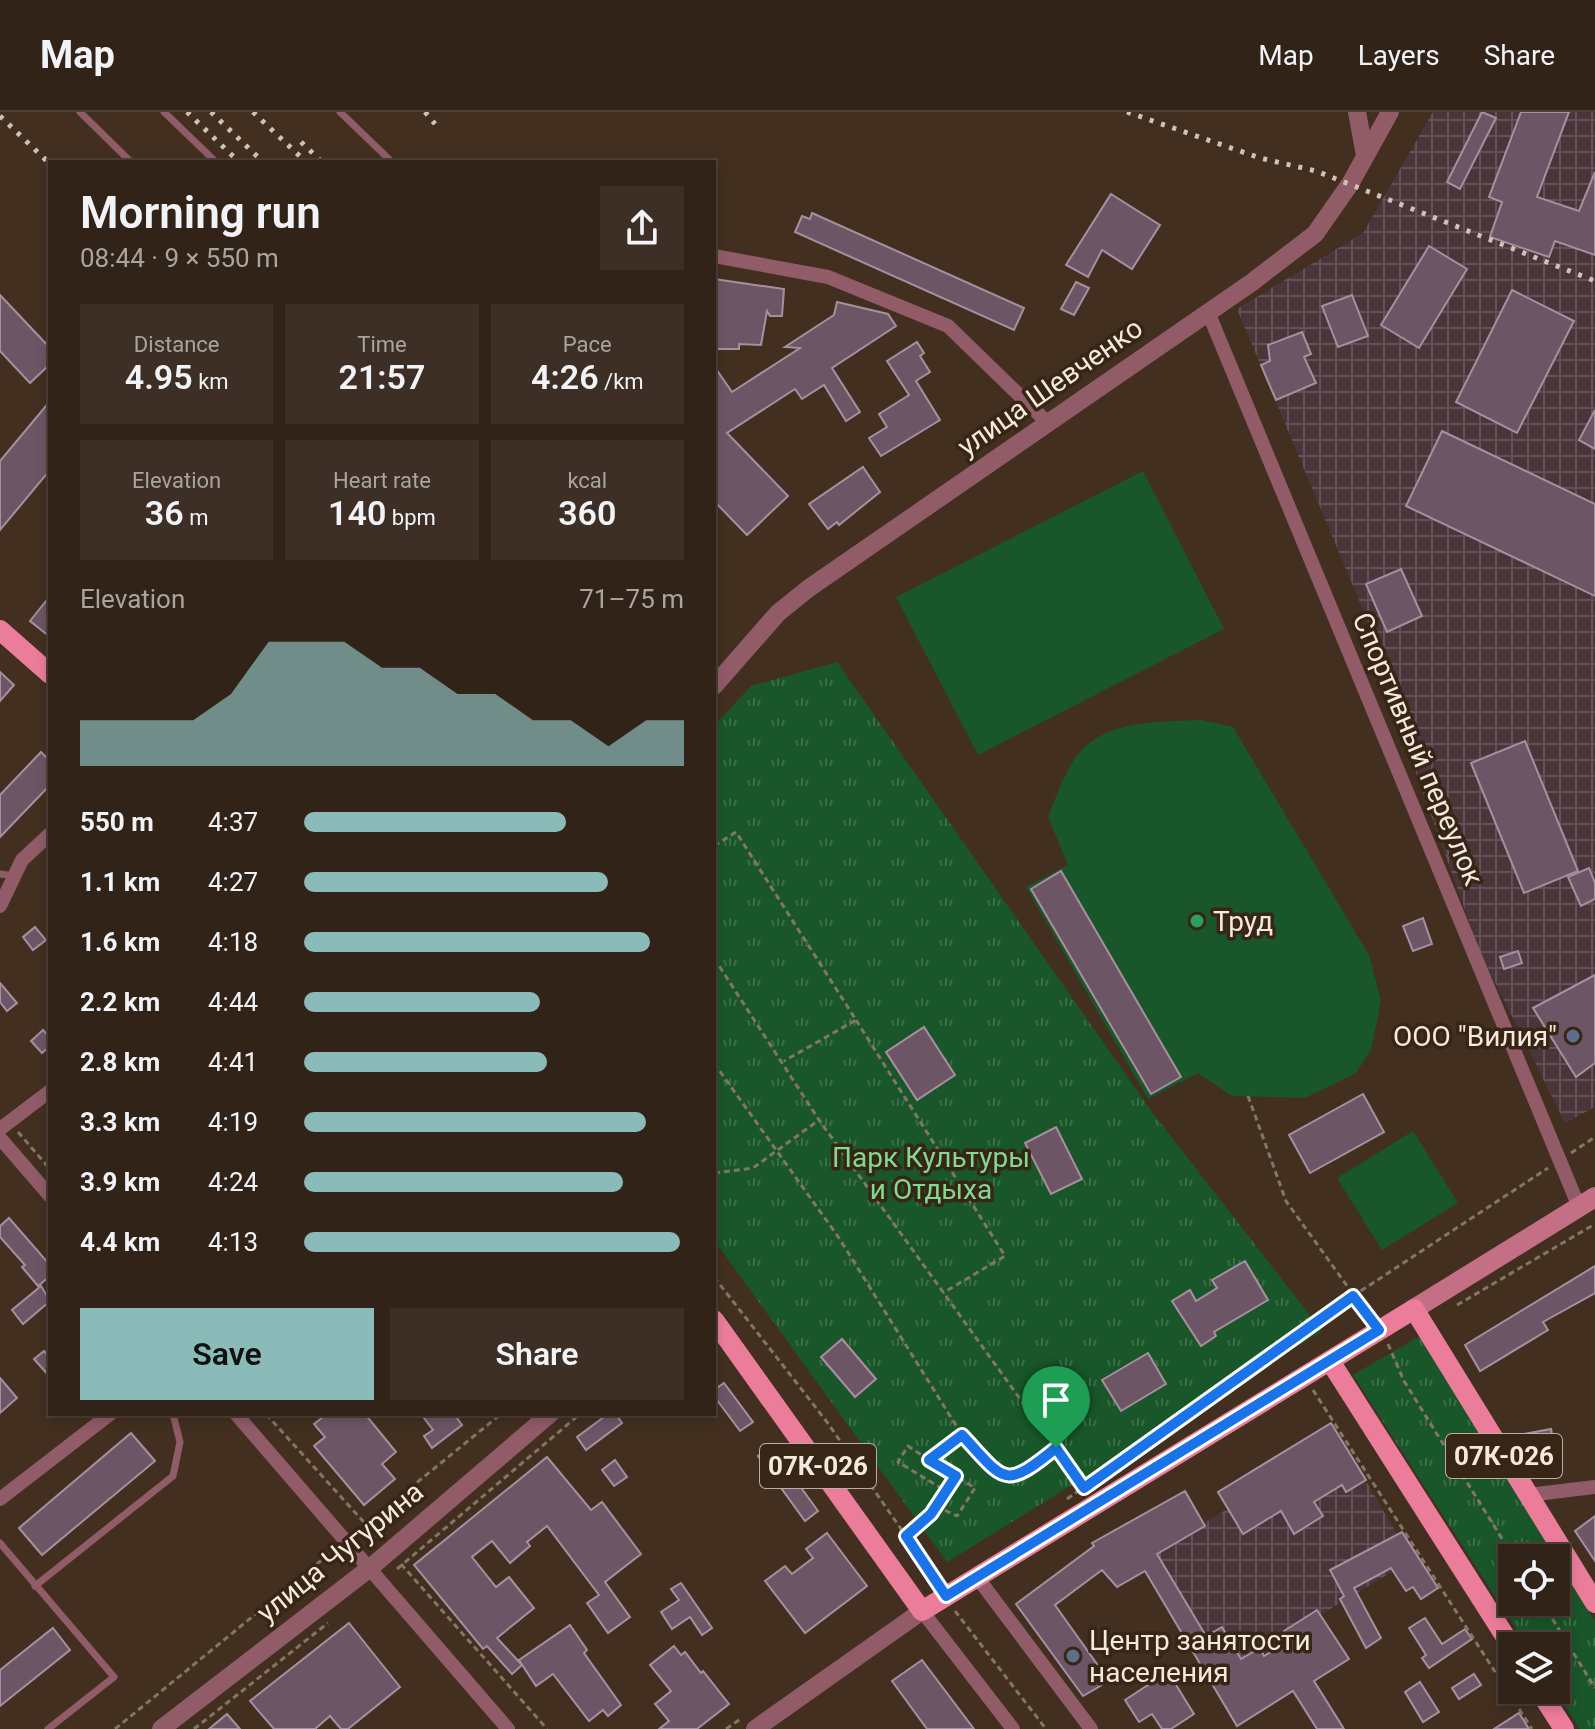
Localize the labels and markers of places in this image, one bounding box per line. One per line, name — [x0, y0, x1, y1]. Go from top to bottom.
place label: Труд — [1213, 905, 1273, 938]
marker: Труд — [1188, 912, 1206, 930]
place label: ООО "Вилия" — [1393, 1020, 1557, 1053]
marker: ООО "Вилия" — [1564, 1027, 1582, 1045]
pin — [1022, 1366, 1090, 1448]
place label: Центр занятости населения — [1089, 1624, 1311, 1689]
marker: Центр занятости населения — [1064, 1647, 1082, 1665]

